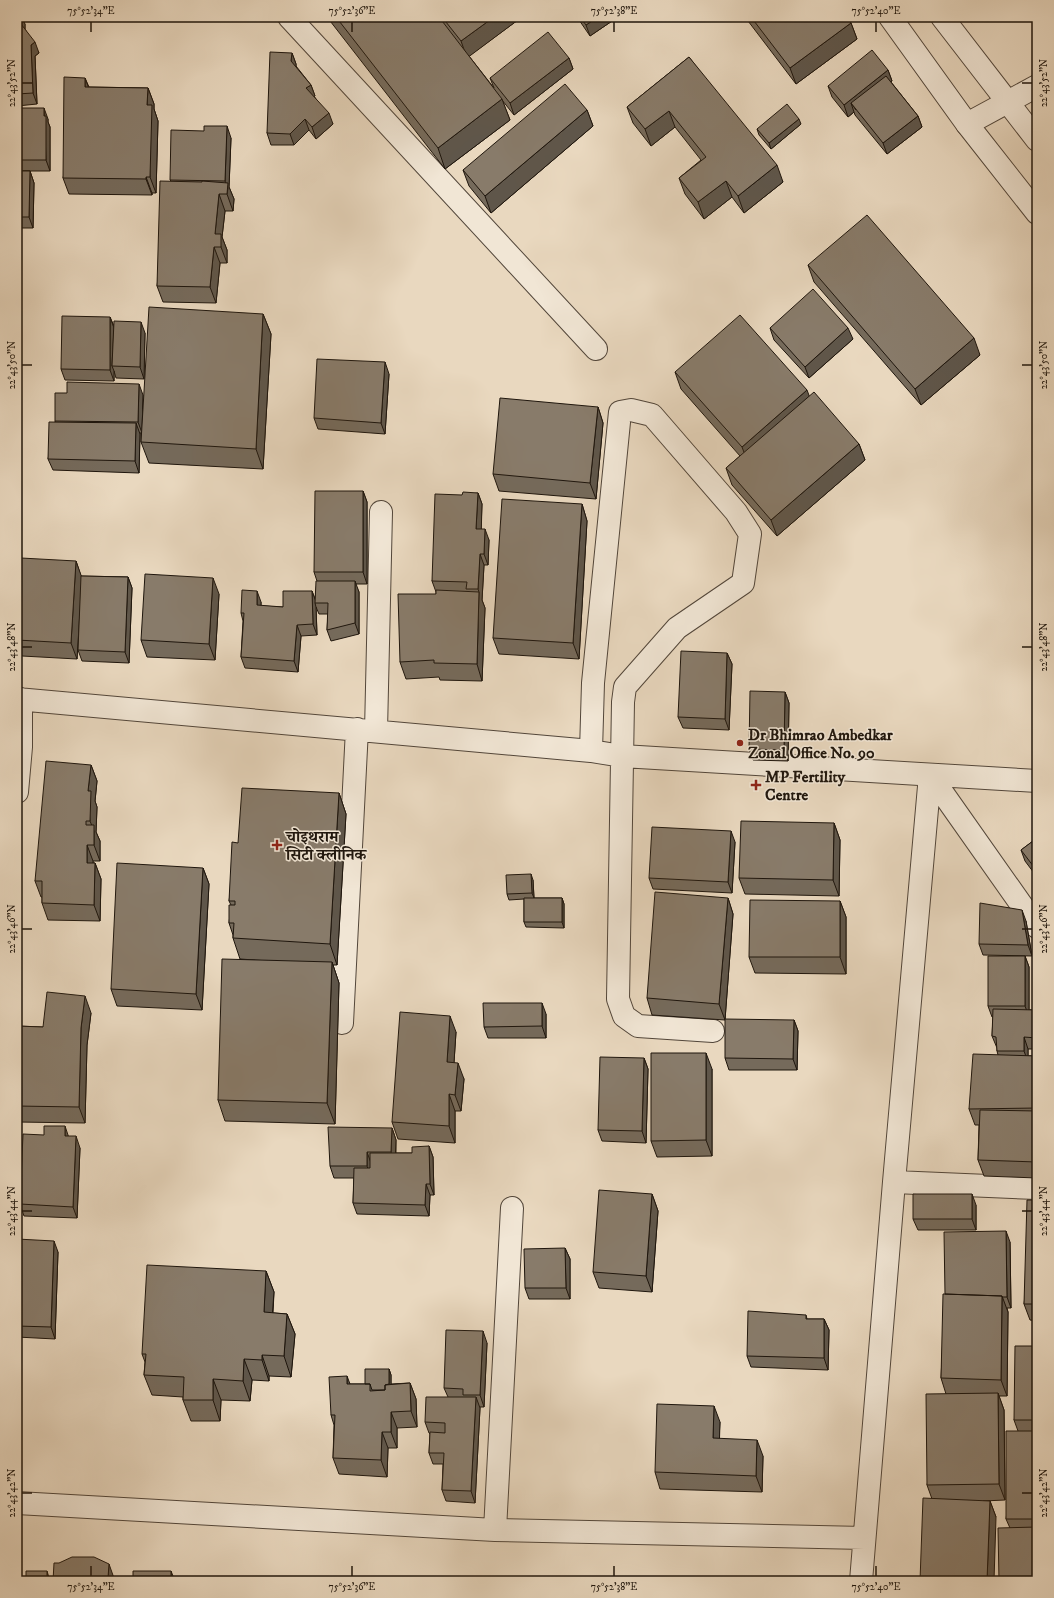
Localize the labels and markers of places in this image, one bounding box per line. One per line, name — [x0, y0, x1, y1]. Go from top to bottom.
place label: Dr Bhimrao Ambedkar Zonal Office No. 90 — [748, 725, 894, 763]
marker: Dr Bhimrao Ambedkar Zonal Office No. 90 — [735, 738, 745, 748]
place label: MP Fertility Centre — [765, 767, 846, 805]
marker: MP Fertility Centre — [750, 779, 762, 791]
place label: चोइथराम सिटी क्लीनिक — [285, 827, 368, 865]
marker: चोइथराम सिटी क्लीनिक — [271, 839, 283, 851]

